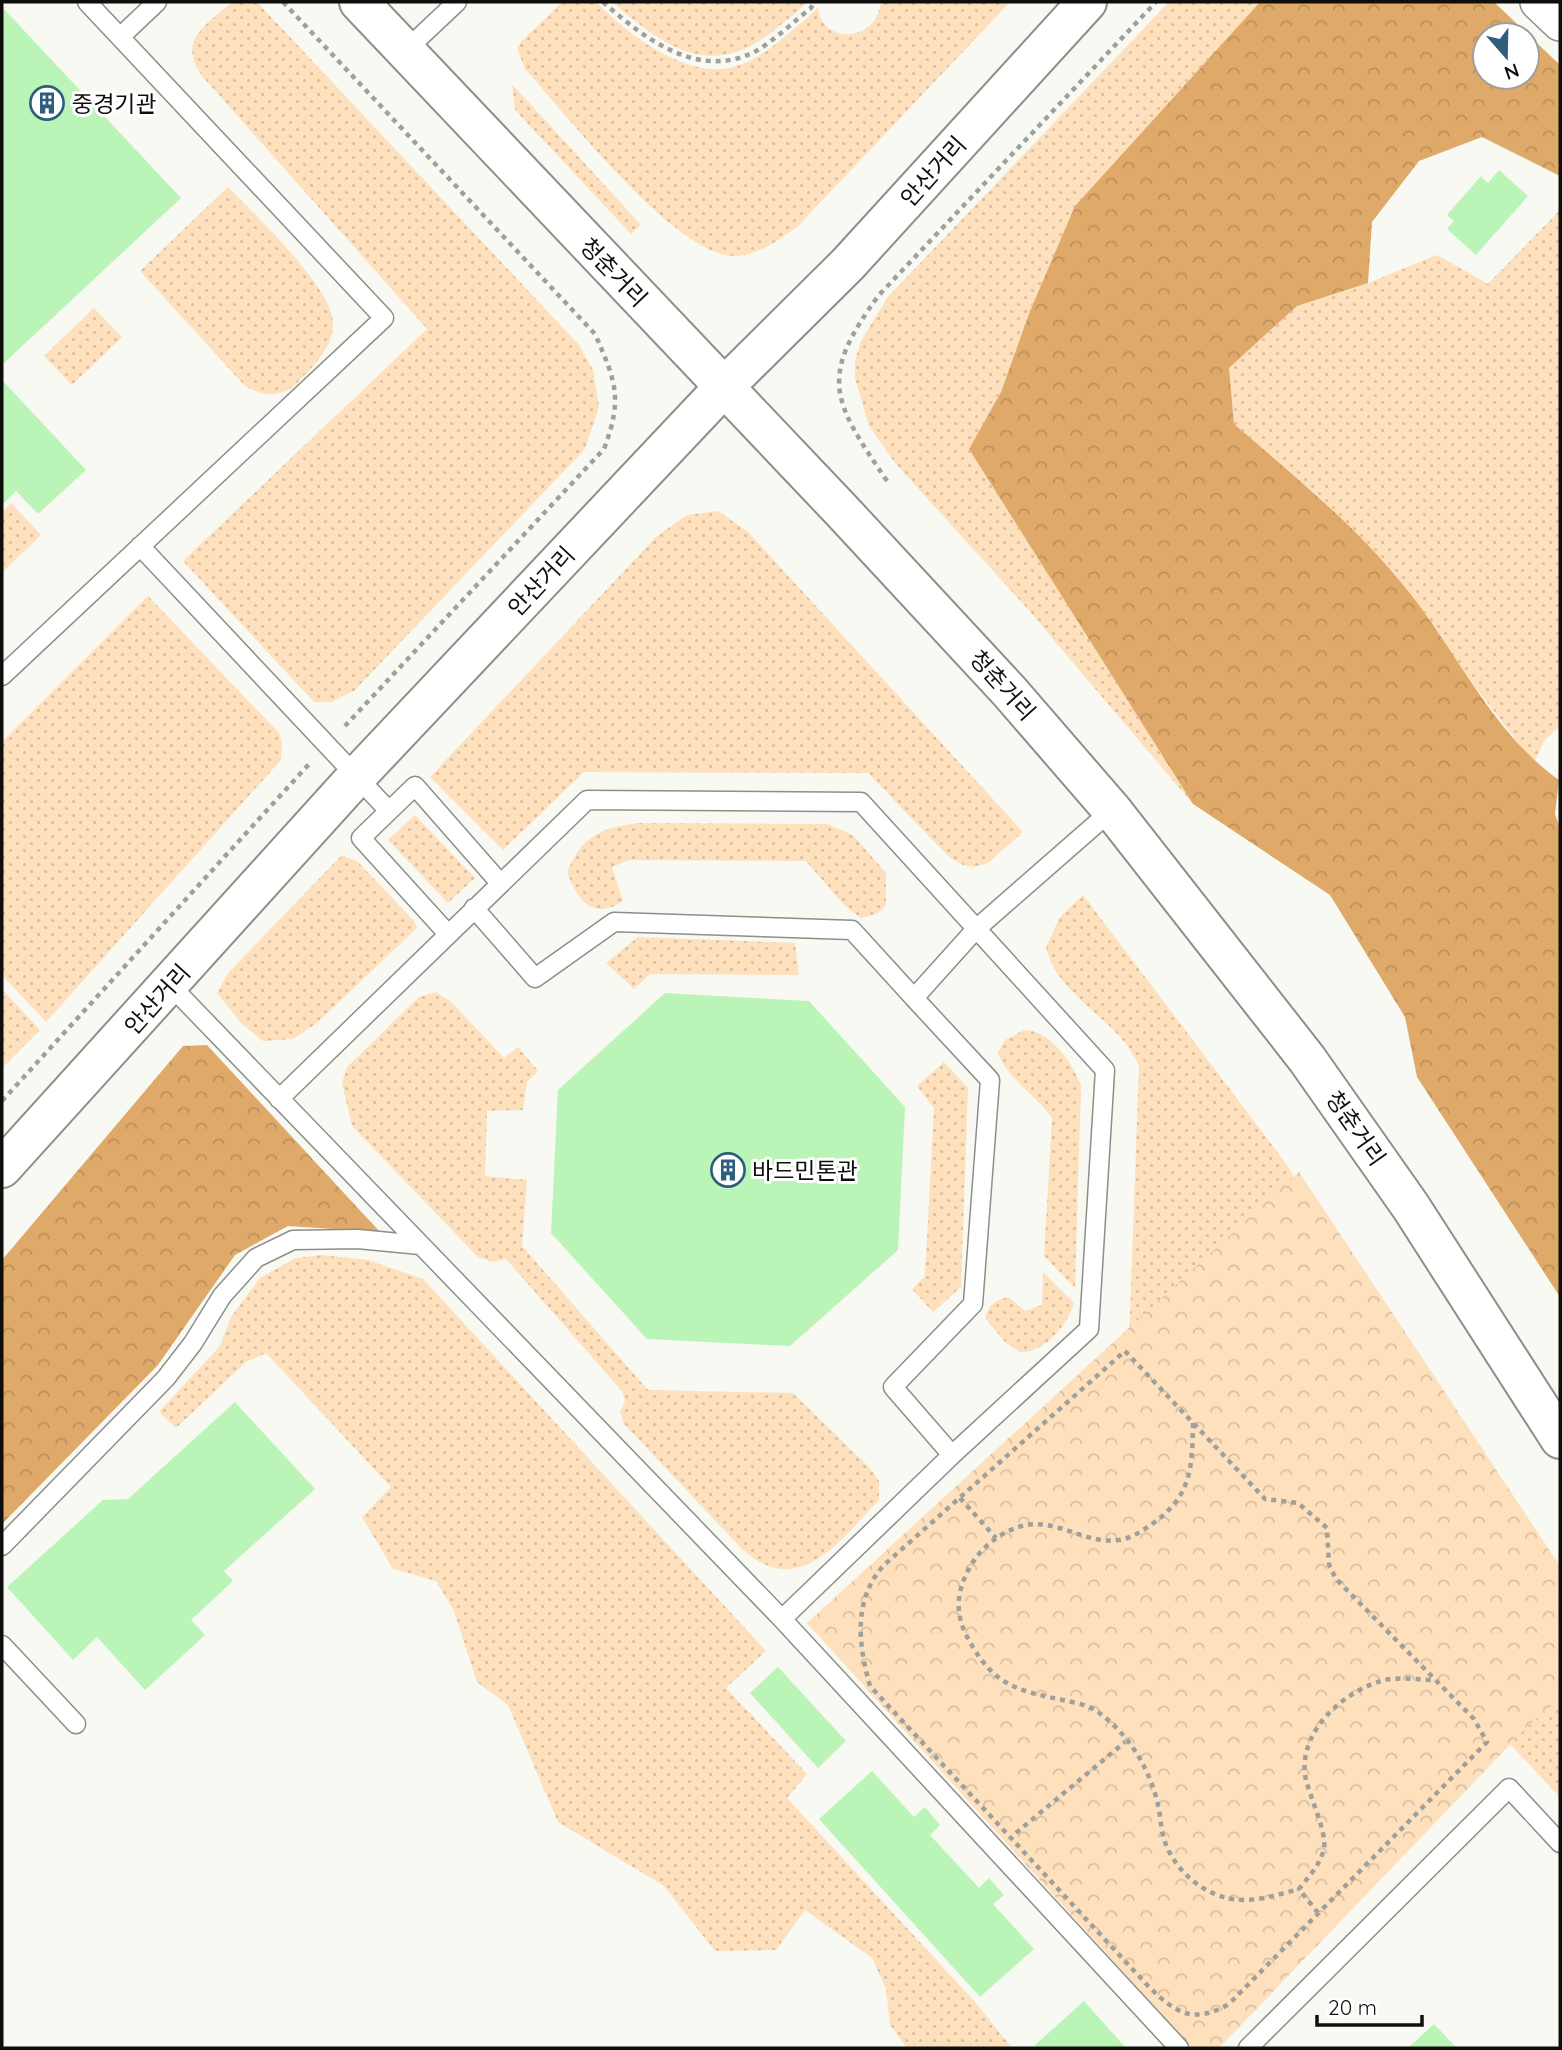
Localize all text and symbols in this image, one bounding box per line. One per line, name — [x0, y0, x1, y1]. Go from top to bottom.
north arrow — [1471, 21, 1541, 91]
text: N — [1501, 58, 1522, 86]
building icon: 중경기관 — [28, 84, 66, 122]
place label: 중경기관 — [72, 89, 157, 118]
street label: 안산거리 — [894, 130, 972, 212]
street label: 청춘거리 — [574, 231, 654, 313]
street label: 안산거리 — [502, 540, 580, 622]
street label: 청춘거리 — [964, 644, 1042, 726]
street label: 안산거리 — [118, 958, 196, 1040]
street label: 청춘거리 — [1320, 1085, 1392, 1171]
building icon: 바드민톤관 — [709, 1151, 747, 1189]
place label: 바드민톤관 — [752, 1156, 858, 1185]
scale bar — [1317, 1983, 1422, 2027]
text: 20 m — [1328, 1994, 1377, 2020]

